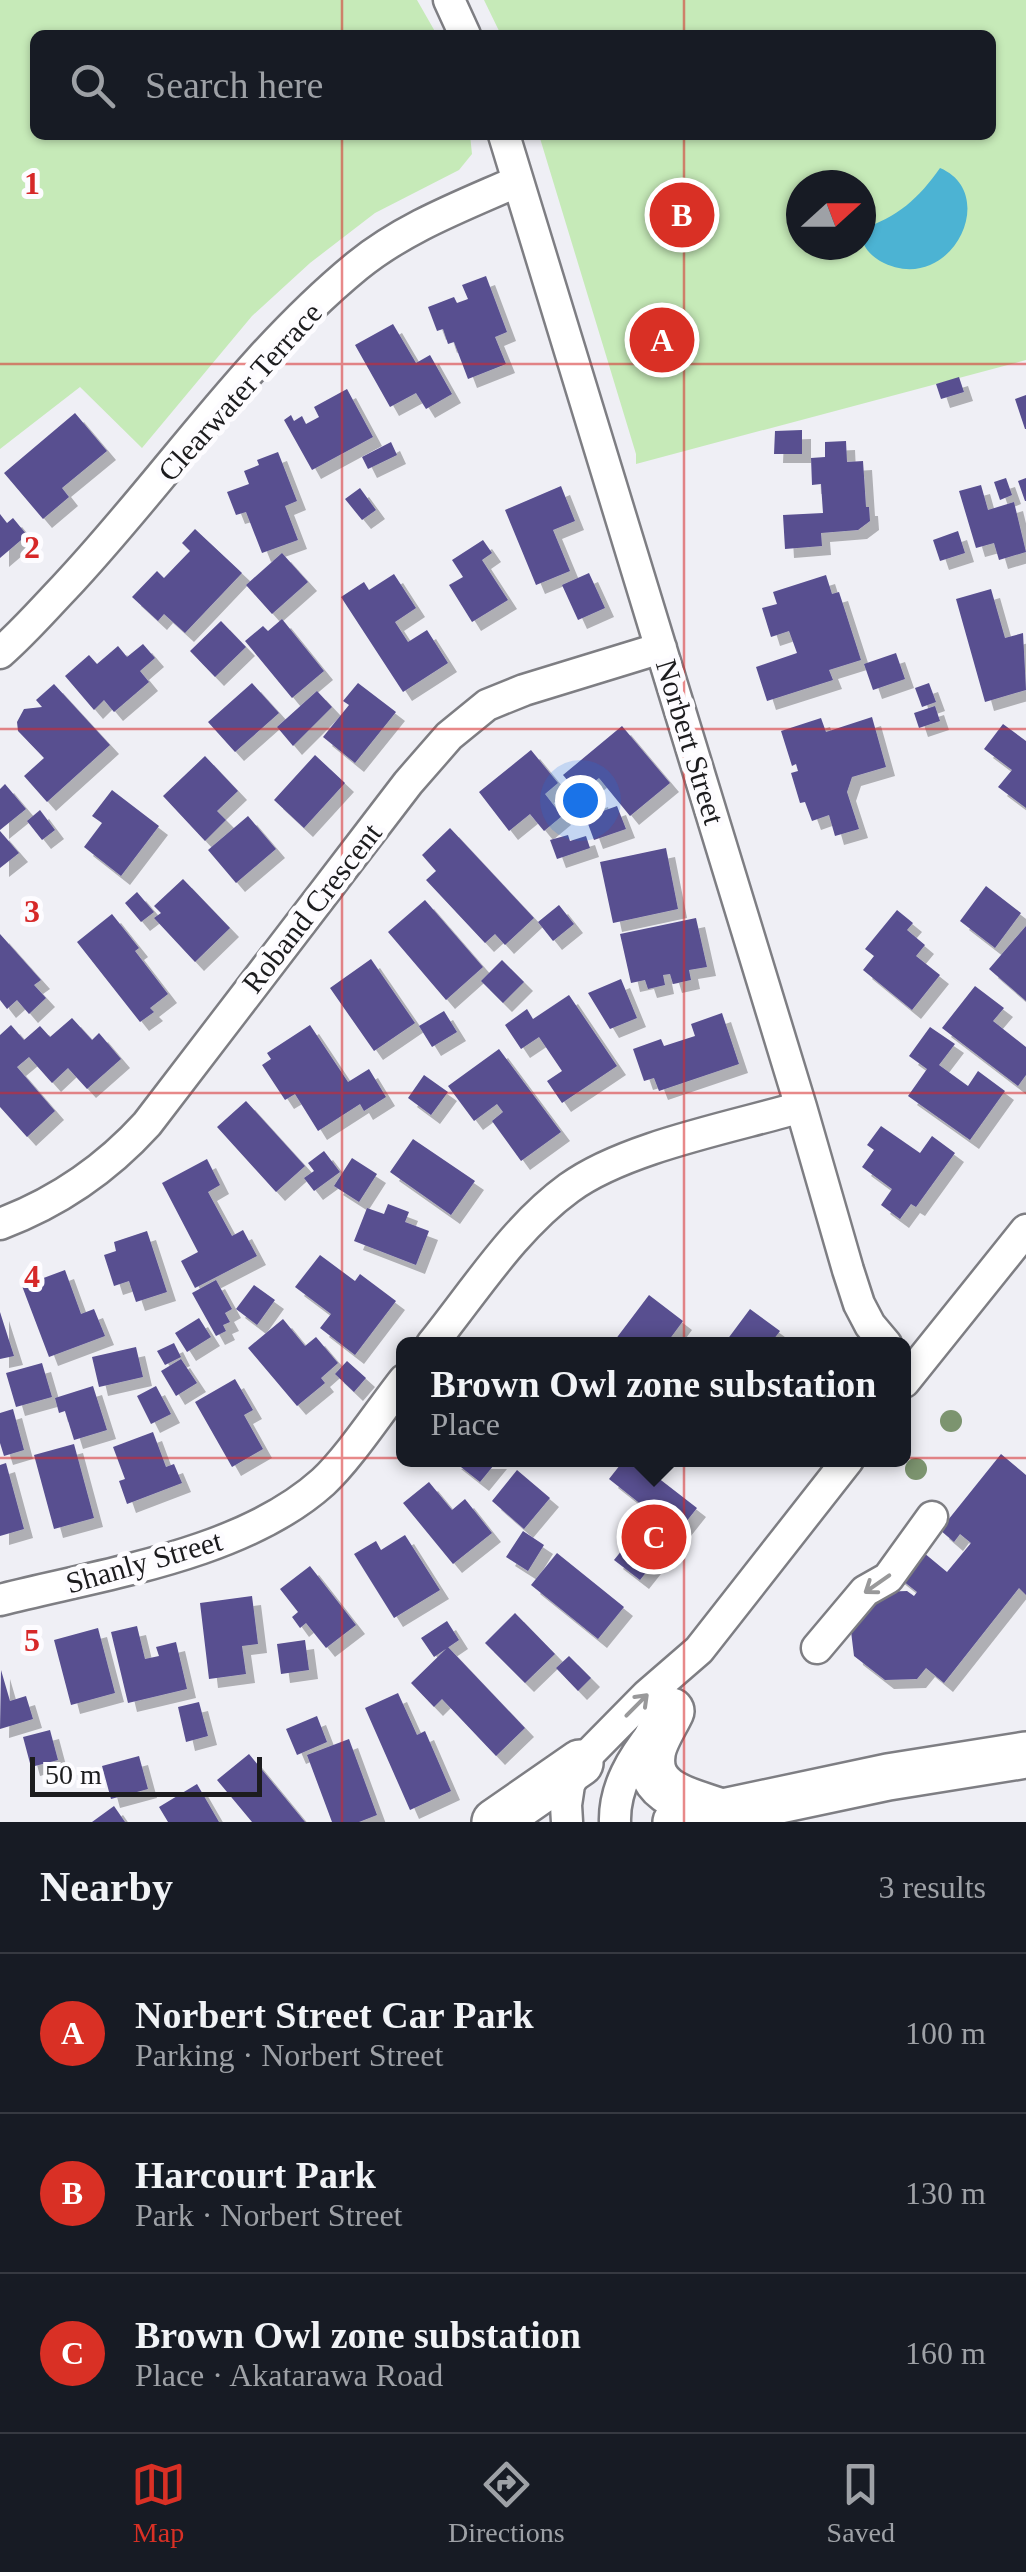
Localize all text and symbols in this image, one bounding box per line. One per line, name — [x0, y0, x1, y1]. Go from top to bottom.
search box — [30, 30, 996, 140]
icon: search — [65, 58, 120, 113]
text: Search here — [145, 64, 323, 106]
text: 1 — [24, 165, 40, 201]
north arrow — [786, 170, 876, 260]
pin: B — [650, 178, 714, 252]
street label: Clearwater Terrace — [151, 296, 328, 487]
pin: A — [630, 302, 694, 378]
text: 2 — [24, 529, 40, 565]
street label: Norbert Street — [650, 655, 731, 829]
your location — [555, 775, 606, 826]
street label: Roband Crescent — [235, 816, 388, 999]
text: 3 — [24, 893, 40, 929]
text: 4 — [24, 1258, 40, 1294]
popup — [396, 1337, 911, 1467]
text: Brown Owl zone substation — [431, 1363, 876, 1405]
text: Place — [431, 1406, 500, 1442]
pin: C — [622, 1500, 686, 1574]
street label: Shanly Street — [62, 1523, 226, 1600]
one-way arrow — [864, 1573, 891, 1594]
text: 5 — [24, 1622, 40, 1658]
one-way arrow — [625, 1693, 649, 1717]
scale bar — [30, 1752, 262, 1796]
text: 50 m — [45, 1759, 102, 1790]
text: Nearby — [40, 1864, 173, 1910]
text: 3 results — [878, 1869, 986, 1905]
text: Norbert Street Car Park — [135, 1994, 534, 2036]
text: A — [61, 2015, 84, 2051]
text: 100 m — [905, 2015, 986, 2051]
text: Parking · Norbert Street — [135, 2037, 443, 2073]
text: Harcourt Park — [135, 2154, 376, 2196]
text: B — [62, 2175, 83, 2211]
text: 130 m — [905, 2175, 986, 2211]
text: Park · Norbert Street — [135, 2197, 402, 2233]
text: Brown Owl zone substation — [135, 2314, 581, 2356]
text: C — [61, 2335, 84, 2371]
text: 160 m — [905, 2335, 986, 2371]
text: Place · Akatarawa Road — [135, 2357, 443, 2393]
tab: Map — [131, 2457, 186, 2549]
tab: Directions — [448, 2457, 565, 2549]
tab: Saved — [827, 2457, 895, 2549]

